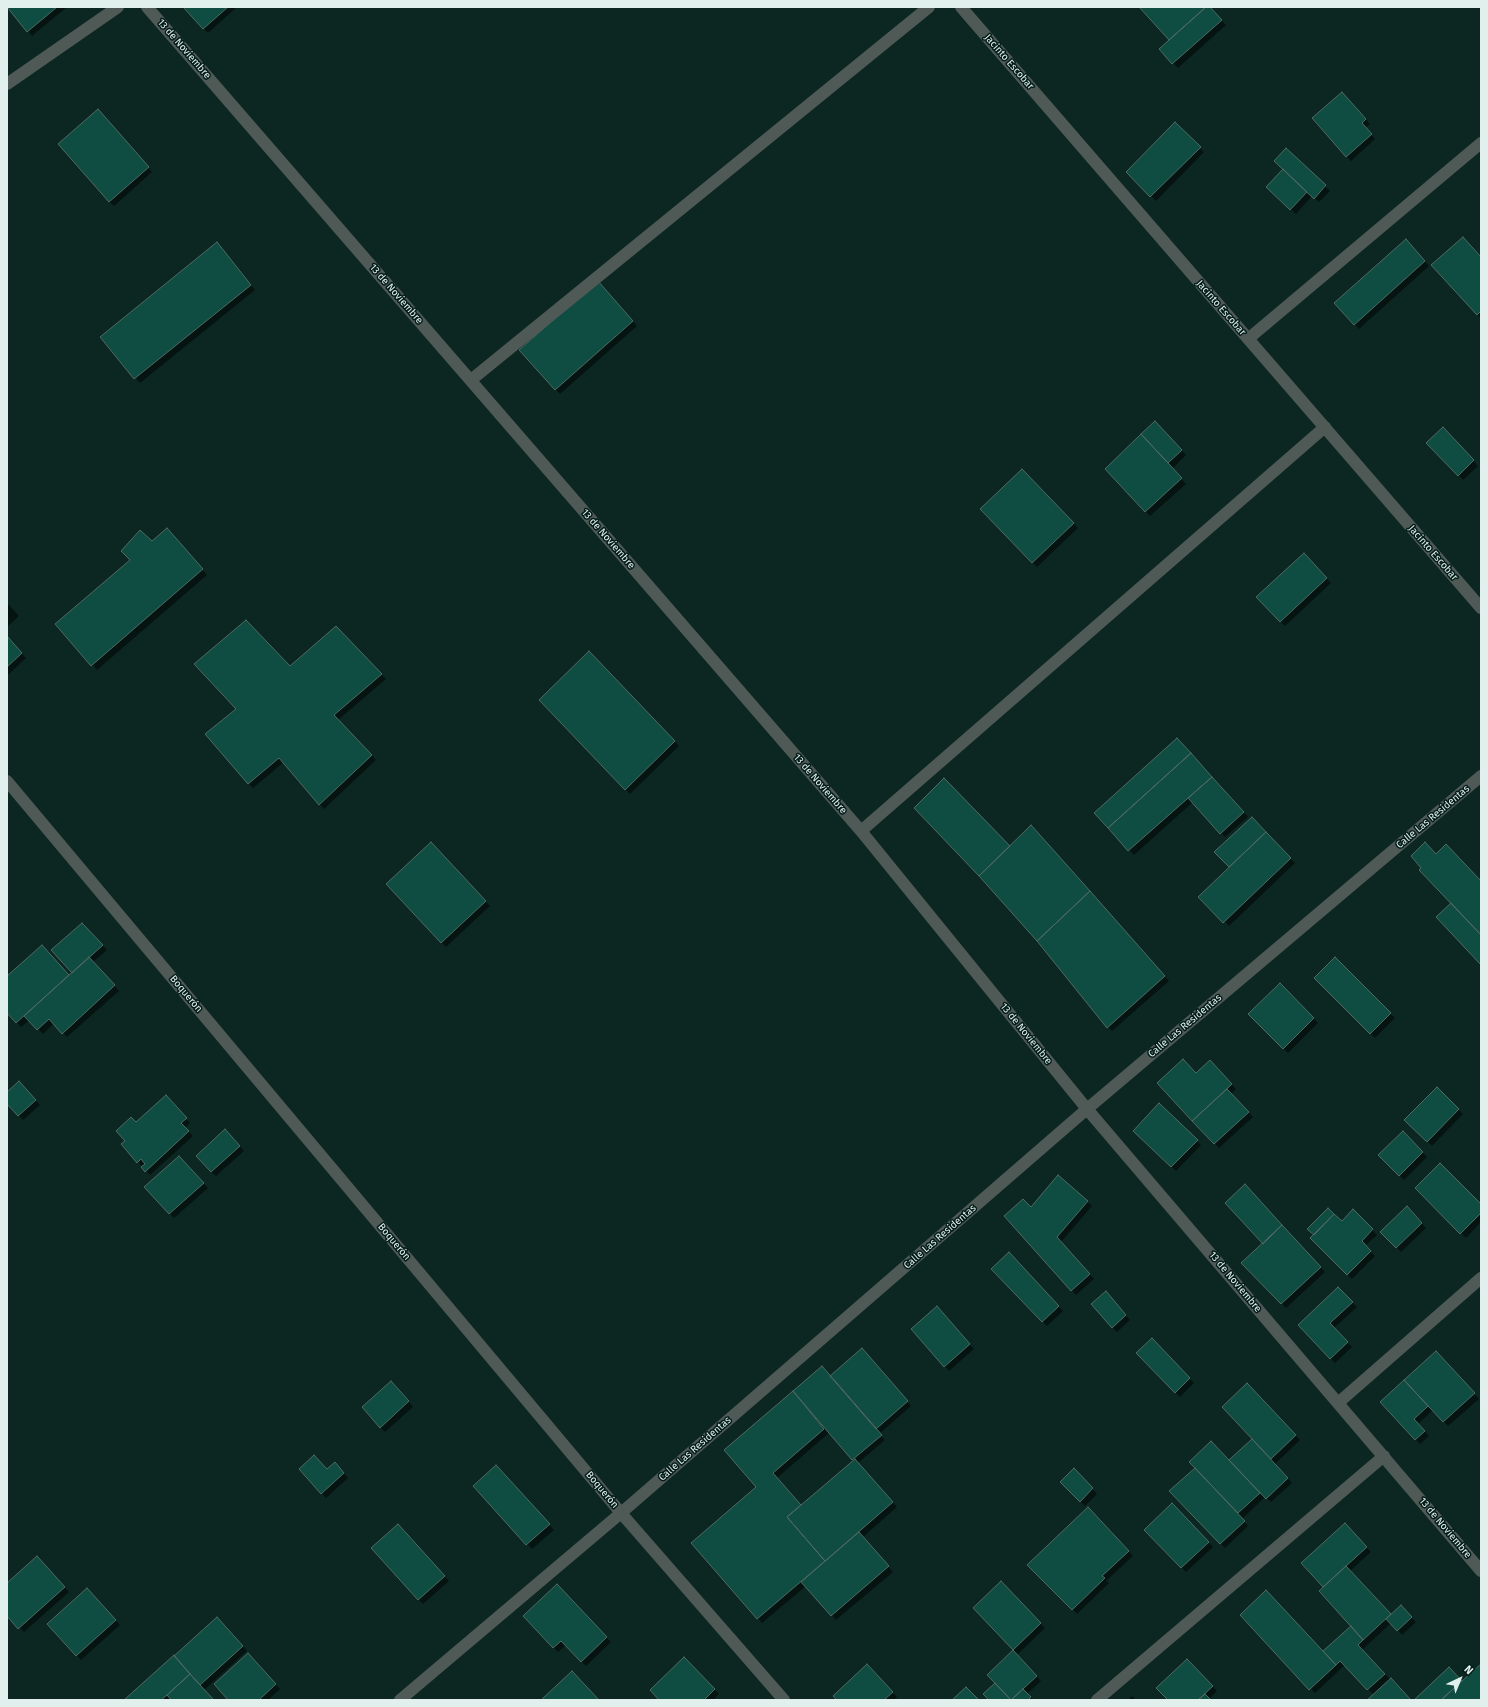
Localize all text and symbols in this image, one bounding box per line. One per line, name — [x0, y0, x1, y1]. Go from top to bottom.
street label: 13 de Noviembre — [155, 17, 213, 81]
street label: Jacinto Escobar — [982, 32, 1036, 92]
street label: 13 de Noviembre — [367, 262, 425, 326]
street label: Jacinto Escobar — [1194, 278, 1248, 338]
street label: 13 de Noviembre — [579, 507, 637, 571]
street label: Jacinto Escobar — [1406, 523, 1460, 583]
street label: 13 de Noviembre — [791, 752, 849, 816]
street label: Calle Las Residentas — [1394, 783, 1472, 851]
street label: Boquerón — [167, 973, 205, 1015]
street label: Calle Las Residentas — [1146, 992, 1224, 1060]
street label: 13 de Noviembre — [998, 1001, 1054, 1067]
street label: Calle Las Residentas — [901, 1202, 979, 1272]
street label: Boquerón — [375, 1221, 413, 1263]
street label: 13 de Noviembre — [1206, 1249, 1264, 1315]
street label: Calle Las Residentas — [656, 1414, 734, 1484]
street label: Boquerón — [583, 1469, 621, 1511]
street label: 13 de Noviembre — [1416, 1495, 1474, 1561]
north arrow — [1440, 1659, 1480, 1699]
text: N — [1462, 1663, 1476, 1677]

